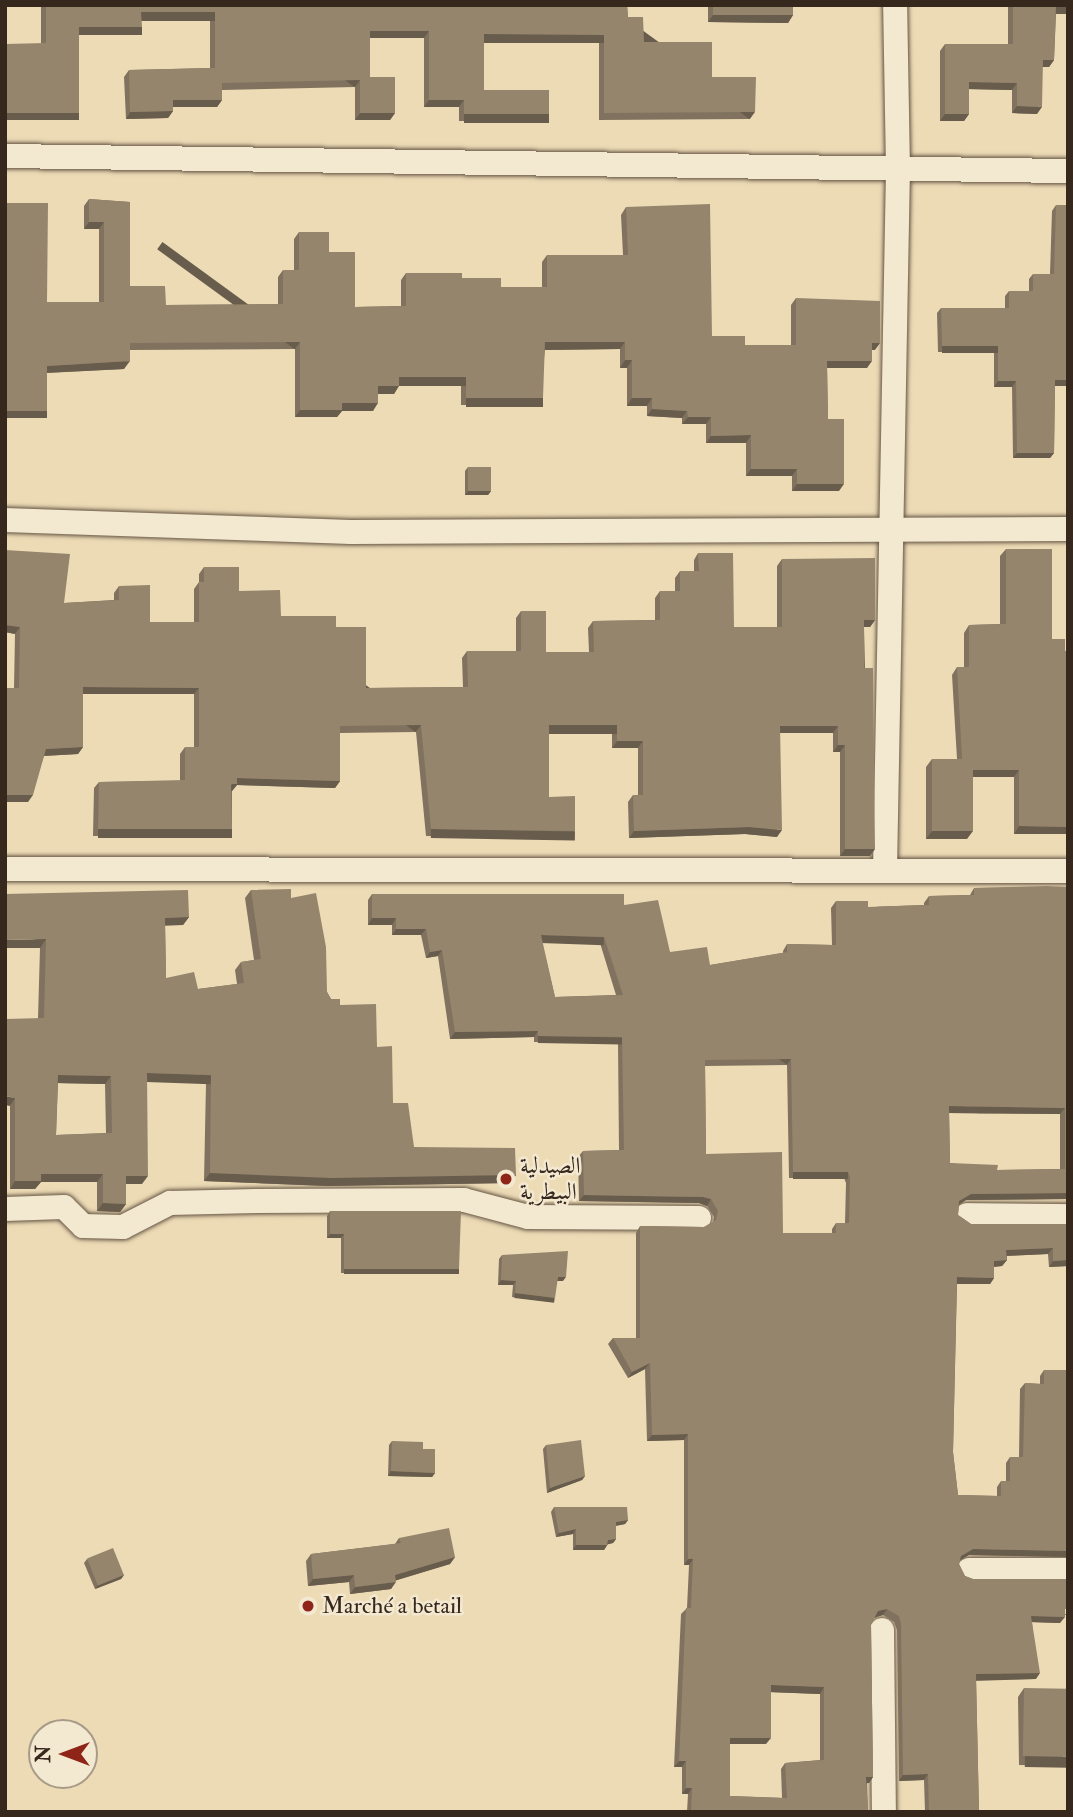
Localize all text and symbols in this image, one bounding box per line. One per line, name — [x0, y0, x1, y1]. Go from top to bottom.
place label: الصيدلية البيطرية — [520, 1152, 580, 1206]
marker: الصيدلية البيطرية — [498, 1171, 514, 1187]
place label: Marché a betail — [322, 1592, 462, 1620]
marker: Marché a betail — [300, 1598, 316, 1614]
north arrow — [28, 1719, 98, 1789]
text: N — [32, 1746, 56, 1763]

